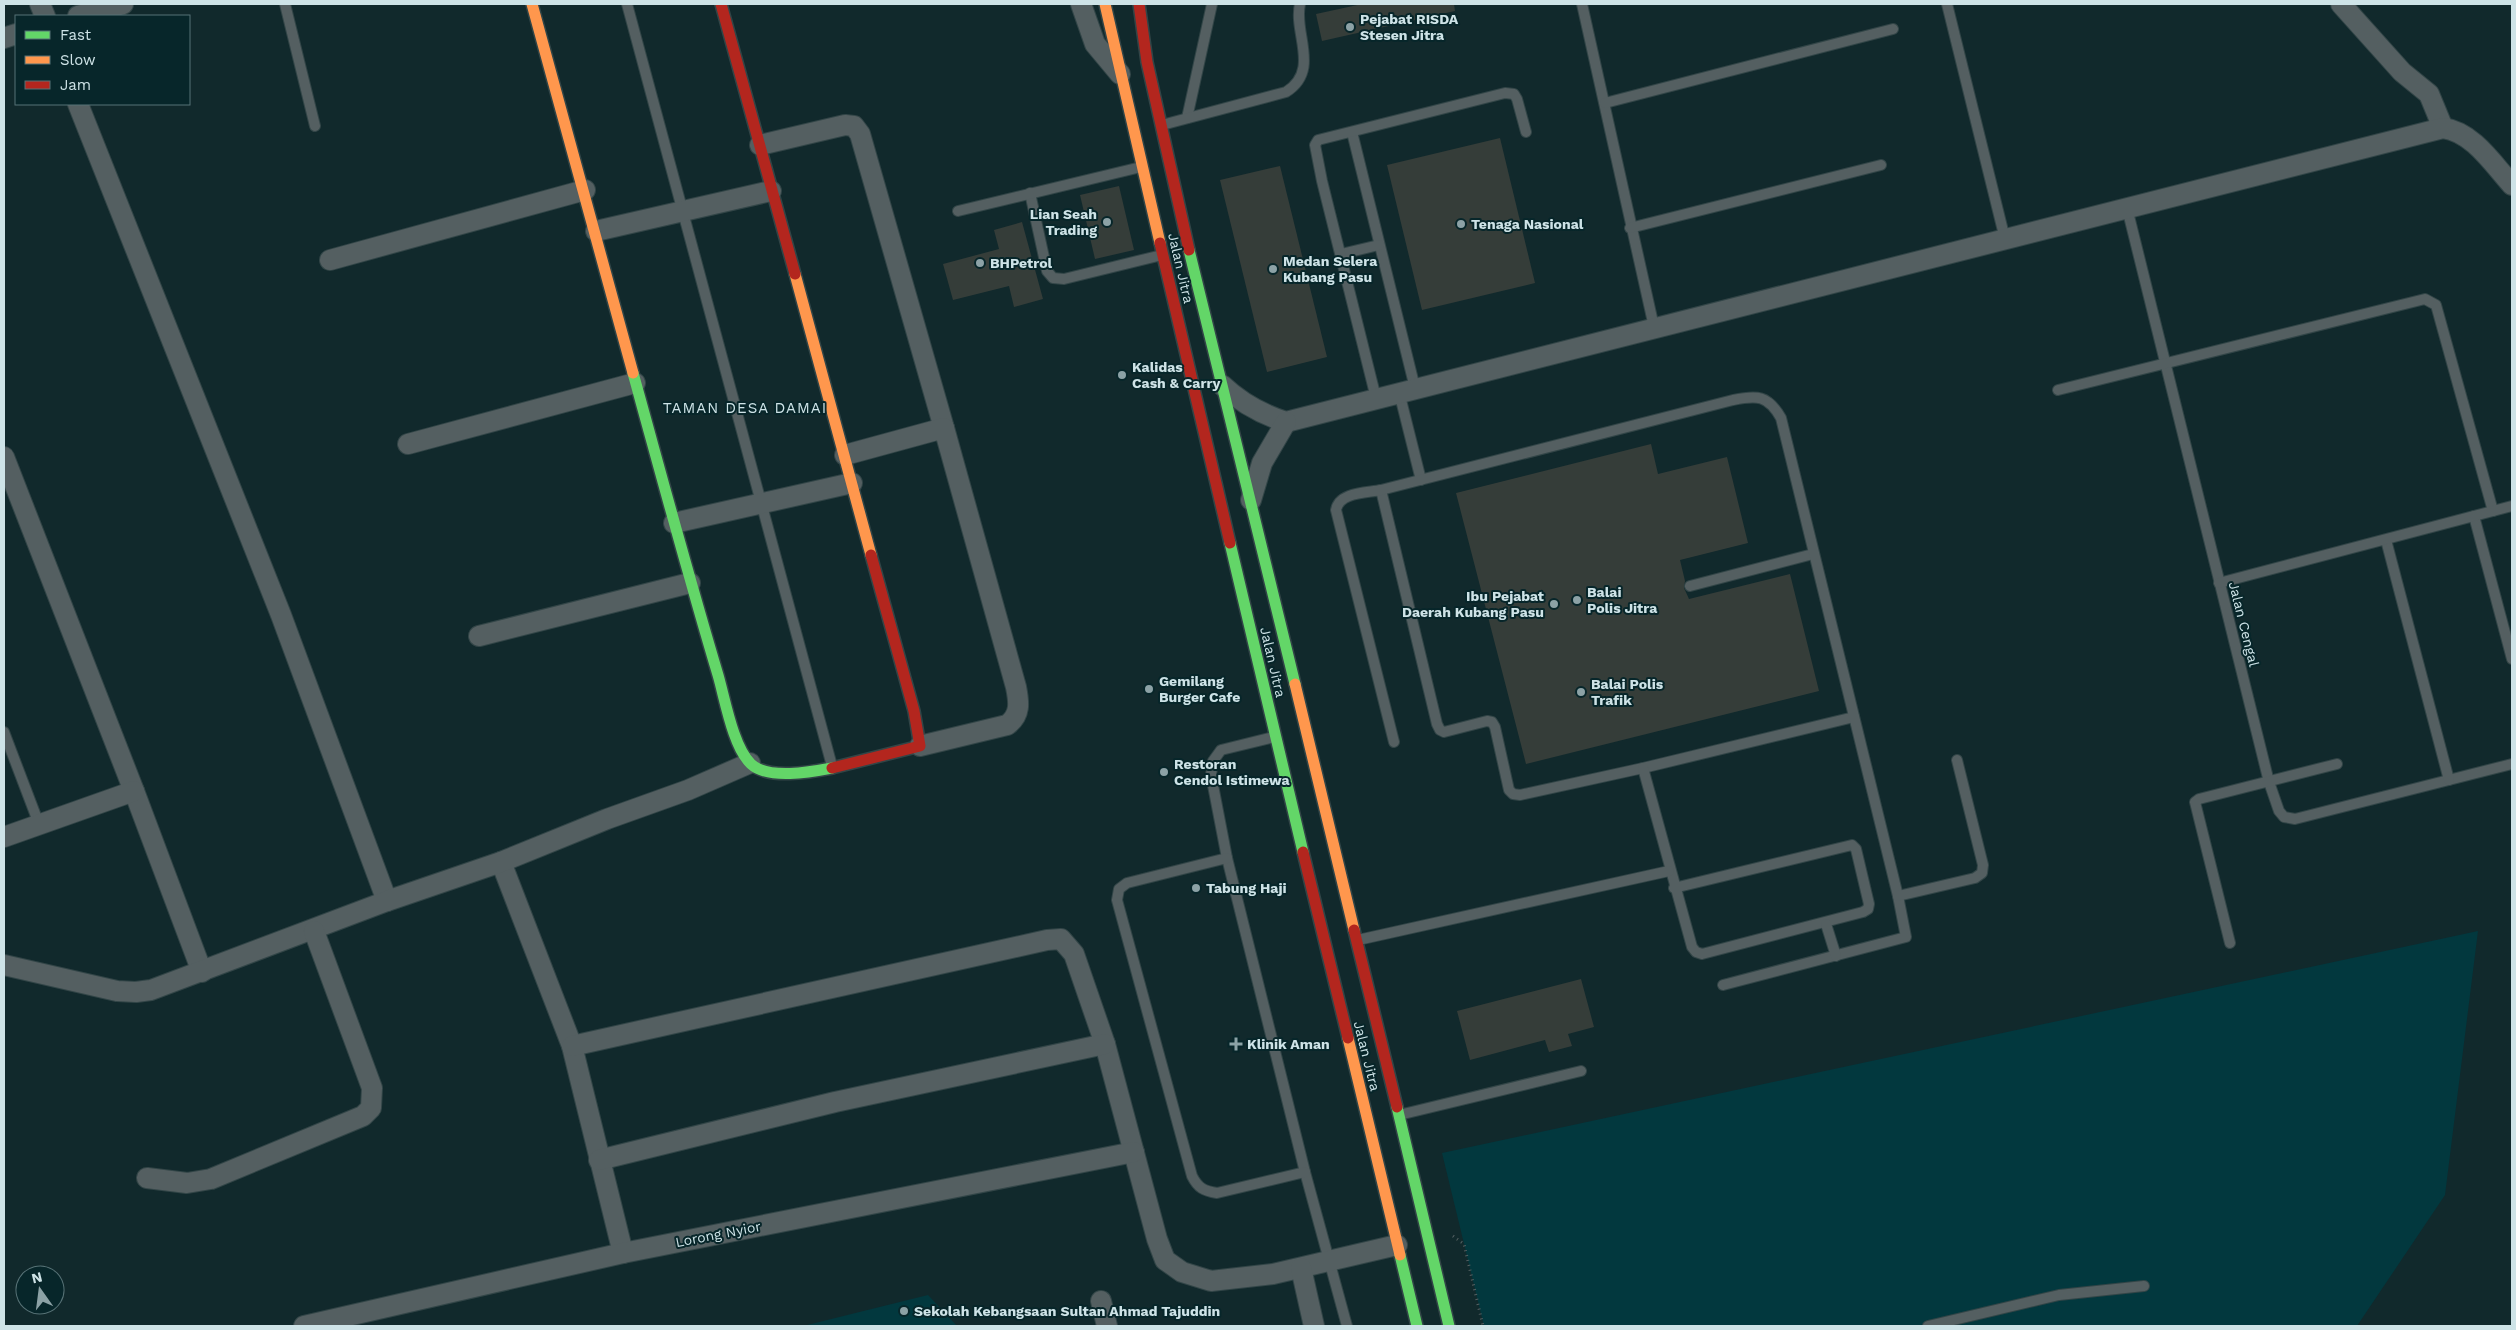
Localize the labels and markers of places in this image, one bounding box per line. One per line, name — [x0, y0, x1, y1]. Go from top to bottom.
place label: Pejabat RISDA Stesen Jitra — [1360, 11, 1459, 43]
marker: Pejabat RISDA Stesen Jitra — [1344, 21, 1356, 33]
place label: Lian Seah Trading — [1030, 206, 1097, 238]
marker: Lian Seah Trading — [1101, 216, 1113, 228]
place label: Tenaga Nasional — [1471, 216, 1584, 232]
marker: Tenaga Nasional — [1455, 218, 1467, 230]
place label: Medan Selera Kubang Pasu — [1283, 253, 1378, 285]
place label: BHPetrol — [990, 255, 1053, 271]
marker: BHPetrol — [974, 257, 986, 269]
marker: Medan Selera Kubang Pasu — [1267, 263, 1279, 275]
place label: Kalidas Cash & Carry — [1132, 359, 1221, 391]
marker: Kalidas Cash & Carry — [1116, 369, 1128, 381]
place label: Balai Polis Jitra — [1587, 584, 1658, 616]
place label: Ibu Pejabat Daerah Kubang Pasu — [1402, 588, 1544, 620]
marker: Balai Polis Jitra — [1571, 594, 1583, 606]
marker: Ibu Pejabat Daerah Kubang Pasu — [1548, 598, 1560, 610]
place label: Gemilang Burger Cafe — [1159, 673, 1240, 705]
place label: Balai Polis Trafik — [1591, 676, 1664, 708]
marker: Gemilang Burger Cafe — [1143, 683, 1155, 695]
marker: Balai Polis Trafik — [1575, 686, 1587, 698]
place label: Restoran Cendol Istimewa — [1174, 756, 1291, 788]
marker: Restoran Cendol Istimewa — [1158, 766, 1170, 778]
place label: Tabung Haji — [1206, 880, 1287, 896]
marker: Tabung Haji — [1190, 882, 1202, 894]
place label: Klinik Aman — [1247, 1036, 1330, 1052]
marker: Klinik Aman — [1229, 1037, 1243, 1051]
place label: Sekolah Kebangsaan Sultan Ahmad Tajuddin — [914, 1303, 1220, 1319]
marker: Sekolah Kebangsaan Sultan Ahmad Tajuddin — [898, 1305, 910, 1317]

